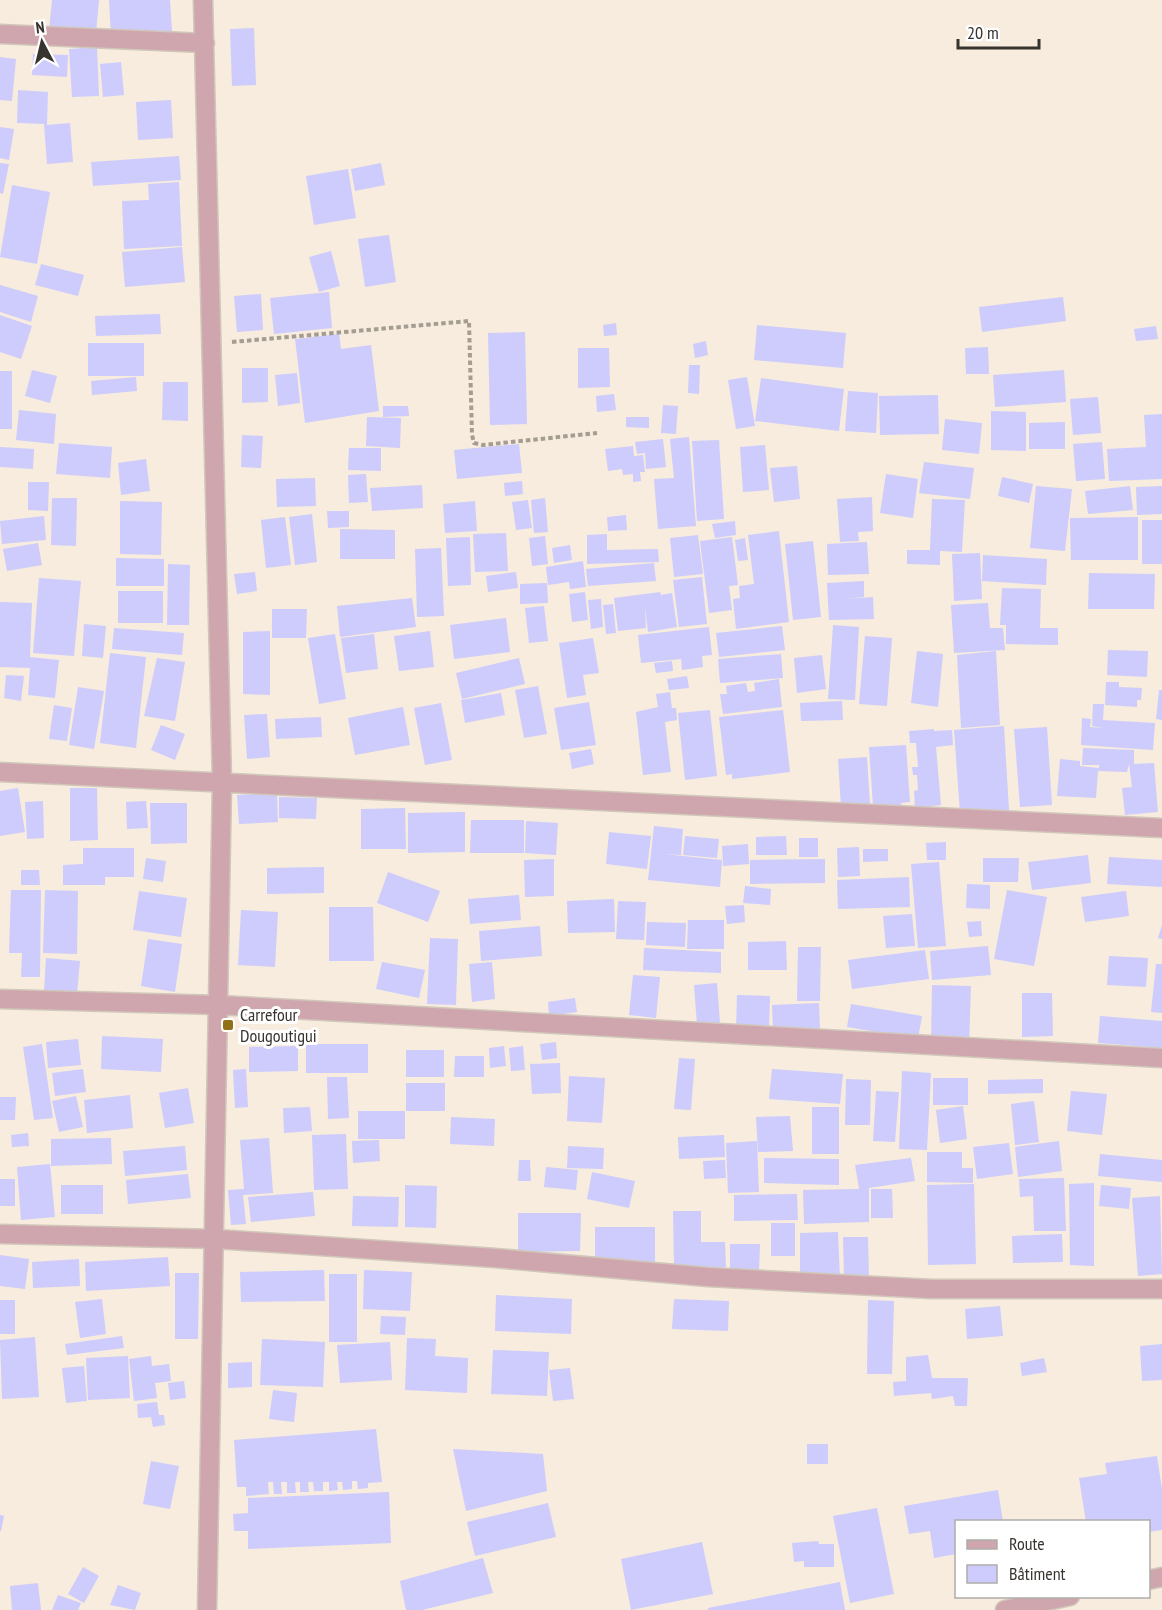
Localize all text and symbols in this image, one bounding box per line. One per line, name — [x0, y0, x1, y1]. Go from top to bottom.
north arrow — [12, 12, 72, 72]
scale bar — [958, 12, 1039, 50]
text: N — [35, 17, 46, 38]
text: 20 m — [967, 21, 999, 44]
place label: Carrefour Dougoutigui — [240, 1003, 317, 1047]
marker: Carrefour Dougoutigui — [221, 1018, 235, 1032]
legend — [955, 1520, 1150, 1598]
text: Route — [1009, 1532, 1045, 1555]
text: Bâtiment — [1009, 1562, 1066, 1585]

